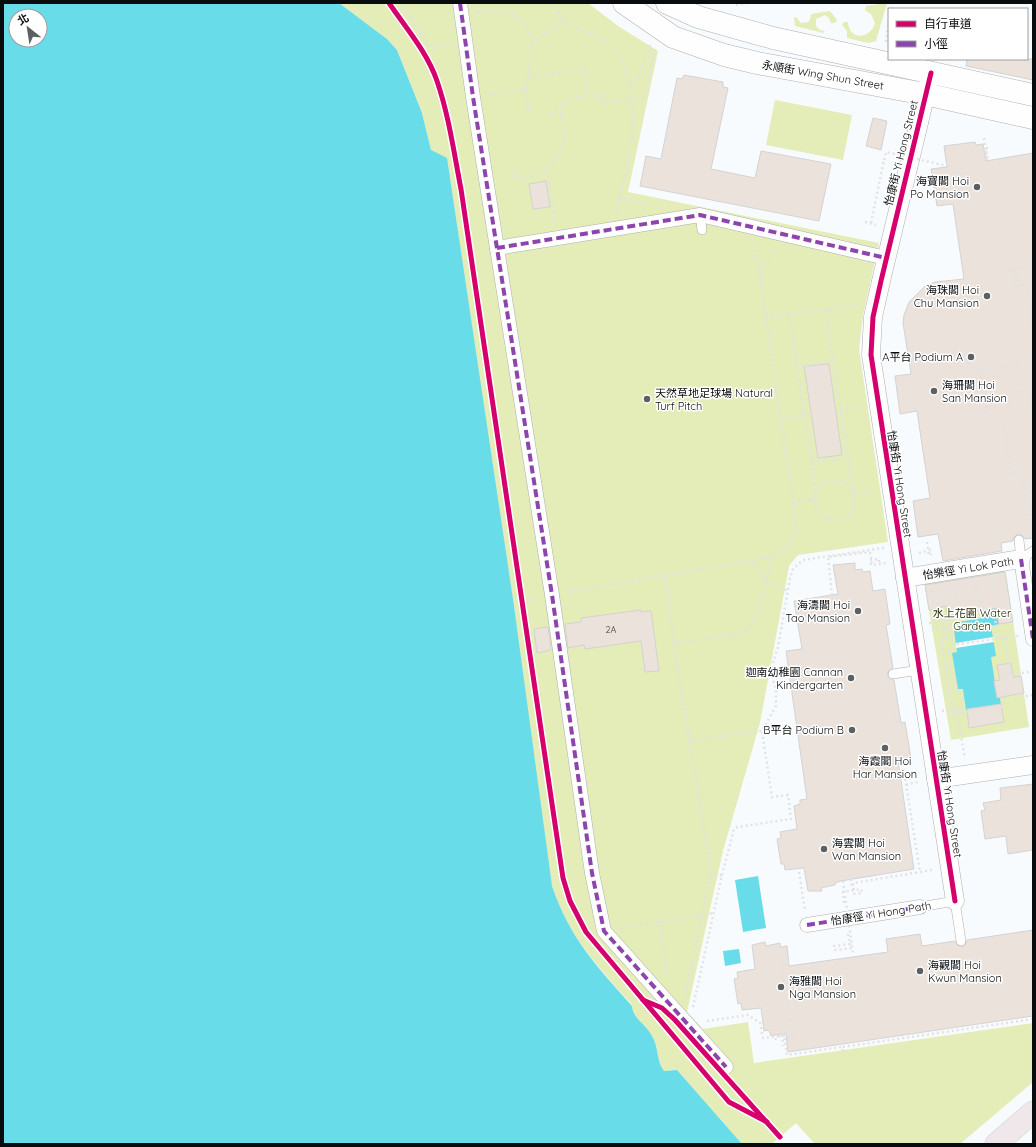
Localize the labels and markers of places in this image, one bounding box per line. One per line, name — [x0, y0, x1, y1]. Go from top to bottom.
place label: 海寶閣 Hoi Po Mansion — [910, 174, 969, 201]
marker: 海寶閣 Hoi Po Mansion — [972, 182, 982, 192]
place label: 海珠閣 Hoi Chu Mansion — [914, 283, 979, 310]
marker: 海珠閣 Hoi Chu Mansion — [982, 291, 992, 301]
place label: A平台 Podium A — [882, 350, 963, 364]
marker: A平台 Podium A — [966, 352, 976, 362]
place label: 海珊閣 Hoi San Mansion — [942, 378, 1007, 405]
place label: 天然草地足球場 Natural Turf Pitch — [655, 386, 773, 413]
marker: 海珊閣 Hoi San Mansion — [929, 386, 939, 396]
marker: 天然草地足球場 Natural Turf Pitch — [642, 394, 652, 404]
place label: 海濤閣 Hoi Tao Mansion — [786, 598, 850, 625]
marker: 海濤閣 Hoi Tao Mansion — [853, 606, 863, 616]
place label: 迦南幼稚園 Cannan Kindergarten — [745, 665, 843, 692]
marker: 迦南幼稚園 Cannan Kindergarten — [846, 673, 856, 683]
place label: B平台 Podium B — [763, 723, 844, 737]
marker: B平台 Podium B — [847, 725, 857, 735]
marker: 海霞閣 Hoi Har Mansion — [880, 743, 890, 753]
place label: 海霞閣 Hoi Har Mansion — [853, 754, 917, 781]
place label: 海雲閣 Hoi Wan Mansion — [832, 836, 901, 863]
marker: 海雲閣 Hoi Wan Mansion — [819, 844, 829, 854]
place label: 海觀閣 Hoi Kwun Mansion — [928, 958, 1002, 985]
marker: 海觀閣 Hoi Kwun Mansion — [915, 966, 925, 976]
place label: 海雅閣 Hoi Nga Mansion — [789, 974, 856, 1001]
marker: 海雅閣 Hoi Nga Mansion — [776, 982, 786, 992]

